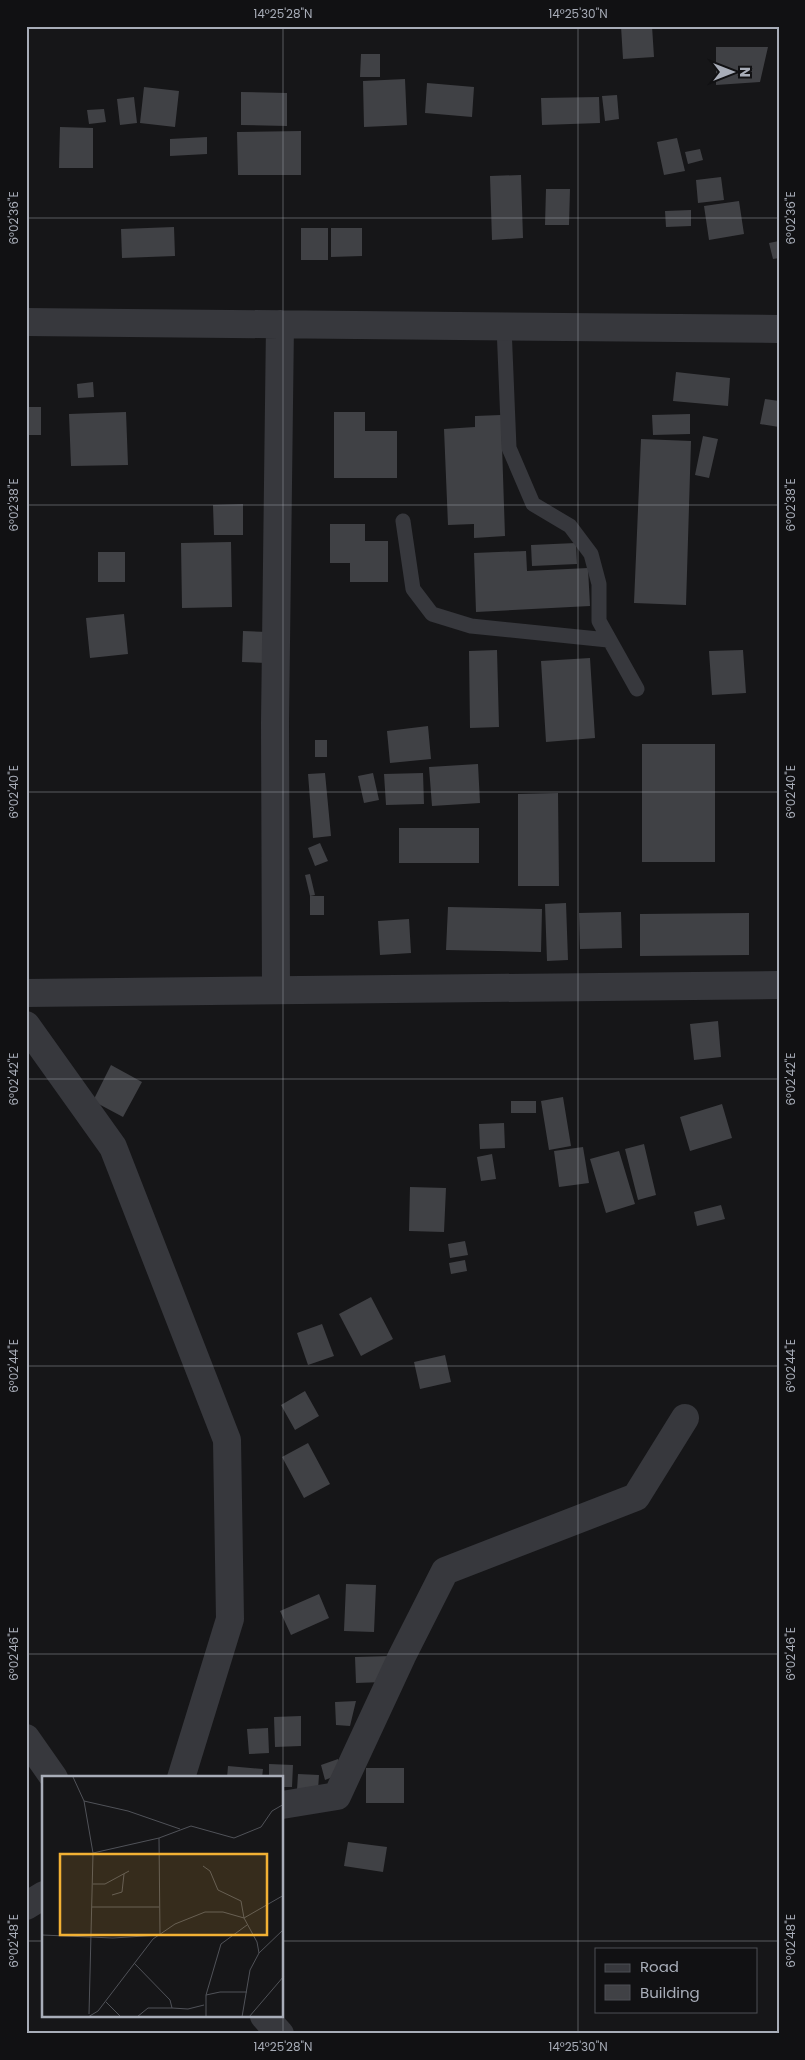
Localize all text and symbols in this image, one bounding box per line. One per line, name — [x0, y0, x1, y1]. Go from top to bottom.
text: 14°25'28"N — [253, 5, 313, 22]
text: 14°25'30"N — [548, 5, 608, 22]
north arrow — [708, 48, 758, 98]
text: N — [735, 67, 755, 77]
text: 6°02'36"E — [5, 191, 22, 245]
text: 6°02'36"E — [782, 191, 799, 245]
text: 6°02'38"E — [5, 478, 22, 532]
text: 6°02'38"E — [782, 478, 799, 532]
text: 6°02'40"E — [5, 765, 22, 819]
text: 6°02'40"E — [782, 765, 799, 819]
text: 6°02'42"E — [5, 1053, 22, 1106]
text: 6°02'42"E — [782, 1053, 799, 1106]
text: 6°02'44"E — [5, 1339, 22, 1393]
text: 6°02'44"E — [782, 1339, 799, 1393]
text: 6°02'46"E — [5, 1627, 22, 1681]
text: 6°02'46"E — [782, 1627, 799, 1681]
inset map — [42, 1776, 284, 2018]
text: 6°02'48"E — [5, 1914, 22, 1968]
text: 6°02'48"E — [782, 1914, 799, 1968]
legend — [595, 1948, 758, 2012]
text: Road — [640, 1956, 679, 1977]
text: Building — [640, 1982, 700, 2003]
text: 14°25'28"N — [253, 2038, 313, 2055]
text: 14°25'30"N — [548, 2038, 608, 2055]

